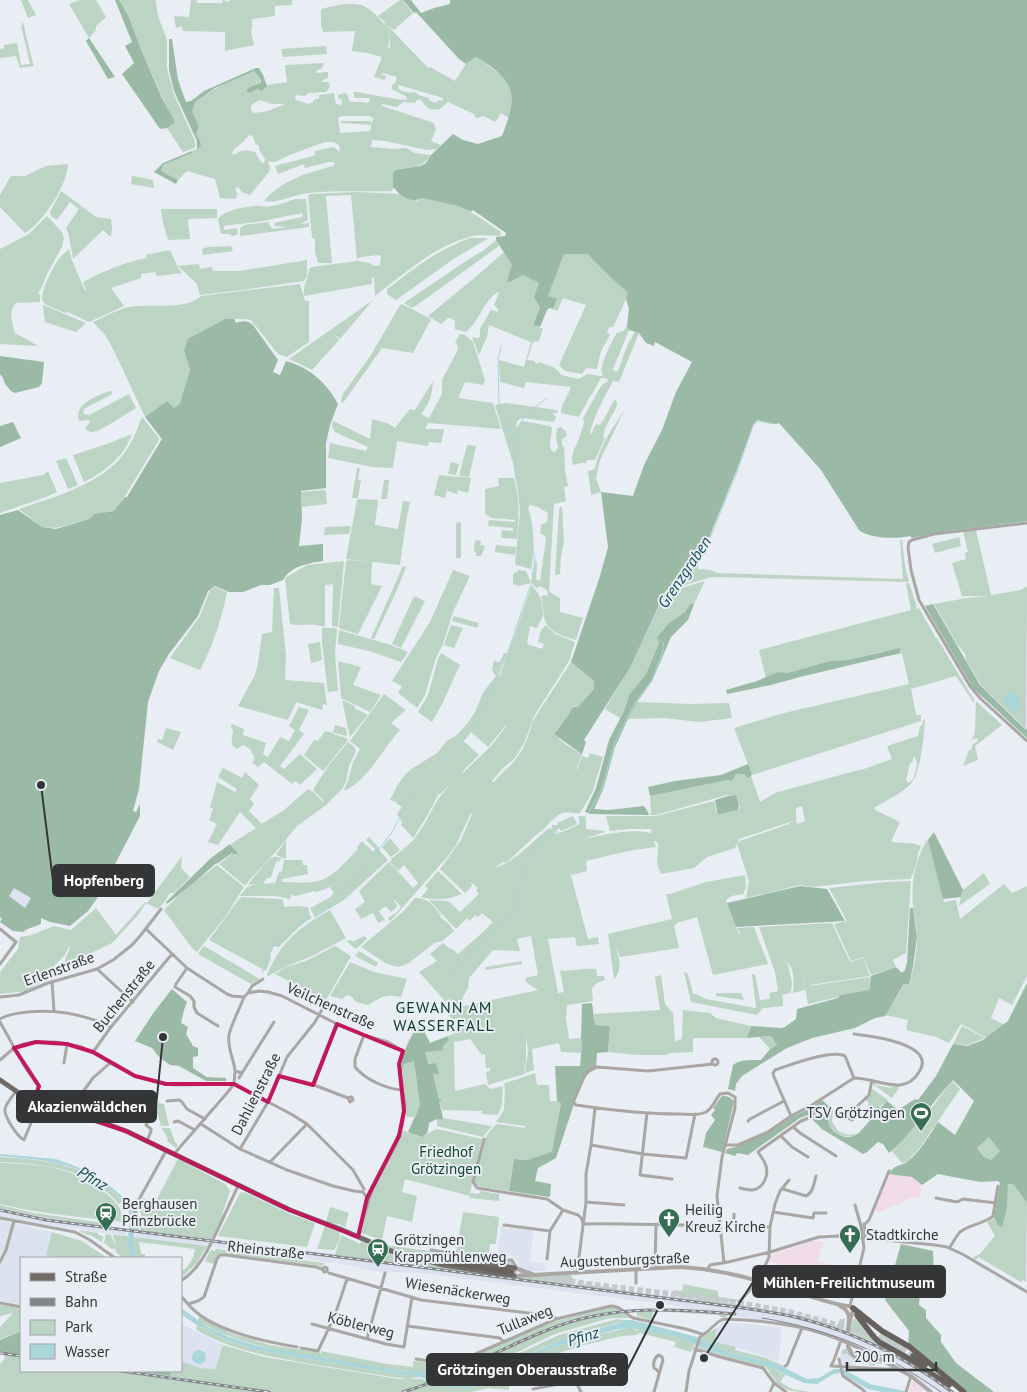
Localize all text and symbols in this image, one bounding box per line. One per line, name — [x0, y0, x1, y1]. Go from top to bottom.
water label: Grenzgraben — [653, 532, 715, 612]
callout: Hopfenberg — [53, 865, 154, 896]
text: Hopfenberg — [64, 870, 144, 890]
street label: Erlenstraße — [21, 947, 97, 990]
street label: Buchenstraße — [89, 955, 159, 1036]
street label: Veilchenstraße — [283, 977, 378, 1034]
district label: GEWANN AM WASSERFALL — [393, 997, 495, 1035]
street label: Dahlienstraße — [227, 1049, 284, 1138]
callout: Akazienwäldchen — [17, 1091, 156, 1122]
text: Akazienwäldchen — [27, 1096, 147, 1116]
sports icon: TSV Grötzingen — [909, 1101, 933, 1132]
place label: TSV Grötzingen — [806, 1103, 905, 1122]
park label: Friedhof Grötzingen — [411, 1142, 481, 1178]
water label: Pfinz — [74, 1161, 113, 1195]
place label: Berghausen Pfinzbrücke — [122, 1194, 197, 1230]
place label: Heilig Kreuz Kirche — [685, 1200, 766, 1236]
station icon: Berghausen Pfinzbrücke — [94, 1201, 118, 1232]
church icon: Heilig Kreuz Kirche — [657, 1207, 681, 1238]
church icon: Stadtkirche — [838, 1223, 862, 1254]
place label: Stadtkirche — [866, 1225, 939, 1244]
place label: Grötzingen Krappmühlenweg — [394, 1230, 507, 1266]
street label: Rheinstraße — [227, 1236, 306, 1263]
station icon: Grötzingen Krappmühlenweg — [366, 1237, 390, 1268]
street label: Augustenburgstraße — [560, 1248, 690, 1271]
legend — [20, 1257, 182, 1372]
callout: Mühlen-Freilichtmuseum — [753, 1266, 945, 1297]
text: Straße — [65, 1267, 107, 1286]
text: Mühlen-Freilichtmuseum — [763, 1272, 935, 1292]
street label: Wiesenäckerweg — [404, 1273, 512, 1308]
text: Bahn — [65, 1292, 98, 1311]
street label: Tullaweg — [495, 1300, 555, 1339]
street label: Köblerweg — [326, 1307, 396, 1342]
text: Park — [65, 1317, 93, 1336]
water label: Pfinz — [565, 1321, 602, 1350]
scale bar — [847, 1340, 936, 1372]
text: Wasser — [65, 1342, 110, 1361]
text: 200 m — [854, 1347, 895, 1366]
callout: Grötzingen Oberausstraße — [427, 1354, 627, 1385]
text: Grötzingen Oberausstraße — [437, 1359, 617, 1379]

